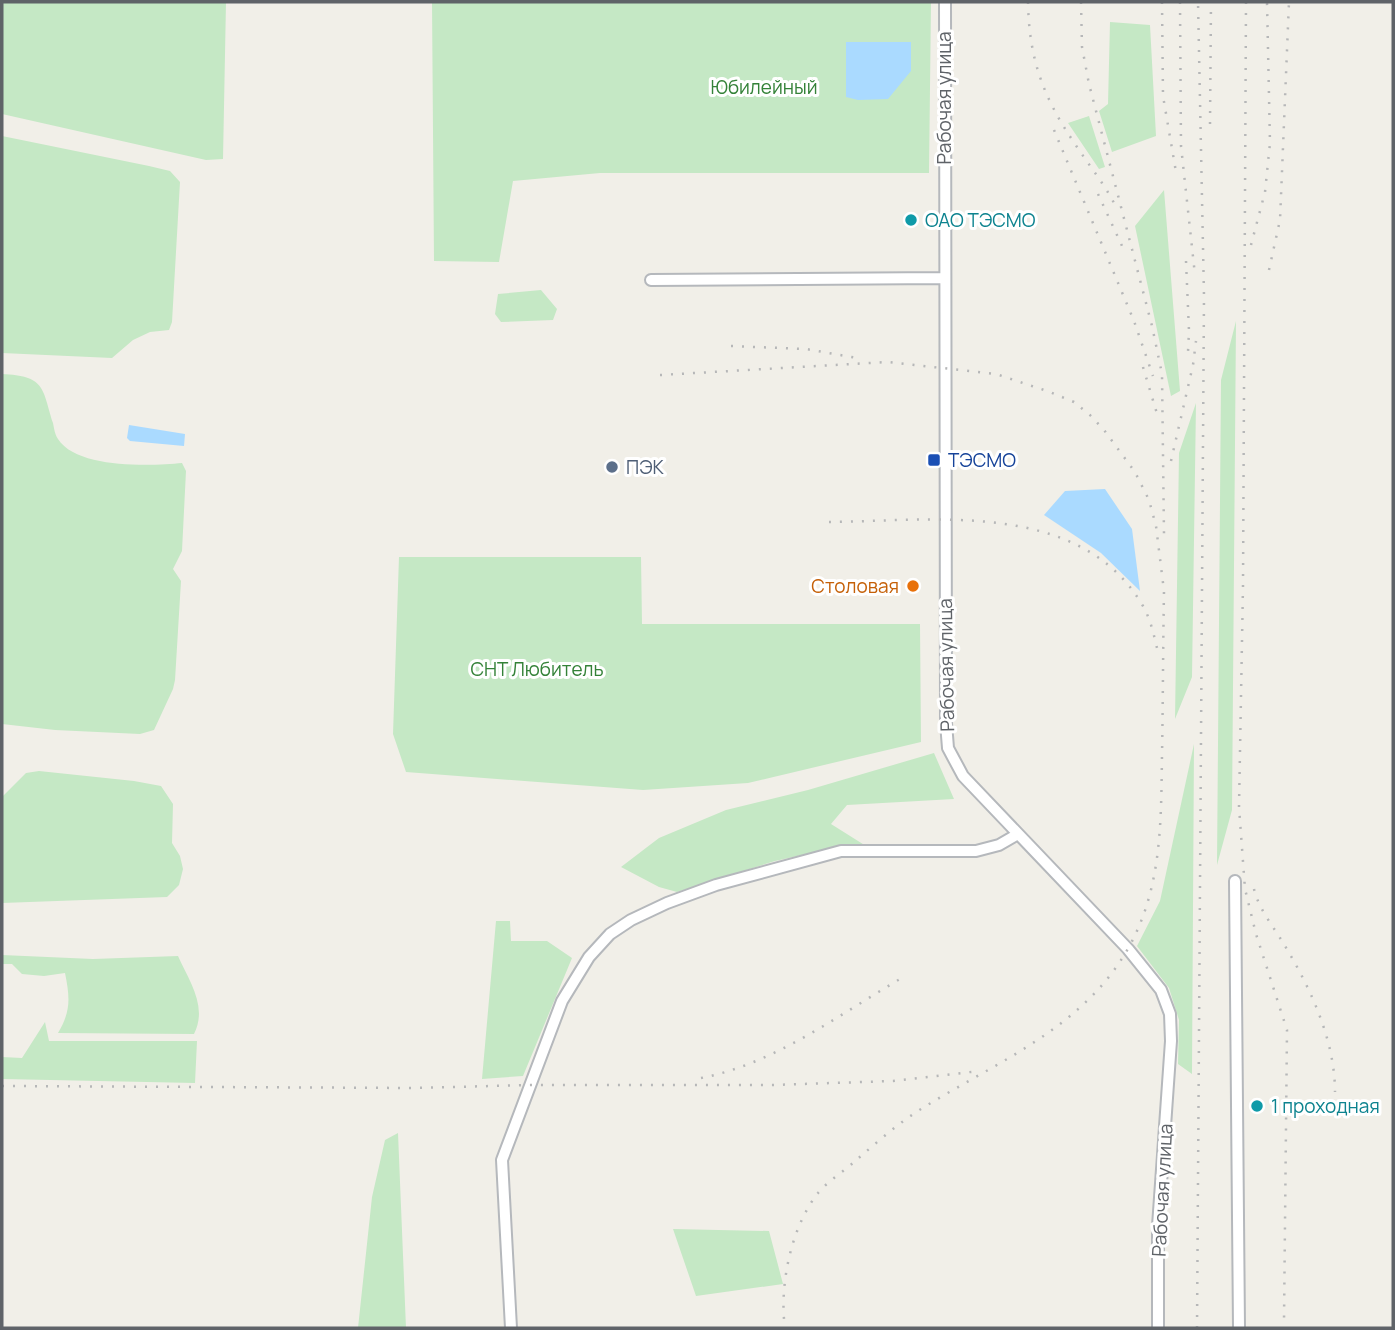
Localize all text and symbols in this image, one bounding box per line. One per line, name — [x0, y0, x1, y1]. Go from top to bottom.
street label: Рабочая улица — [931, 31, 957, 165]
park label: Юбилейный — [711, 74, 817, 100]
place label: ОАО ТЭСМО — [925, 207, 1036, 233]
marker: ОАО ТЭСМО — [903, 212, 919, 228]
place label: ТЭСМО — [948, 447, 1016, 473]
marker: ТЭСМО — [926, 452, 942, 468]
place label: ПЭК — [626, 454, 664, 480]
marker: ПЭК — [604, 459, 620, 475]
place label: Столовая — [811, 573, 899, 599]
marker: Столовая — [905, 578, 921, 594]
street label: Рабочая улица — [932, 598, 960, 732]
park label: СНТ Любитель — [470, 656, 604, 682]
place label: 1 проходная — [1271, 1093, 1380, 1119]
marker: 1 проходная — [1249, 1098, 1265, 1114]
street label: Рабочая улица — [1146, 1123, 1178, 1257]

